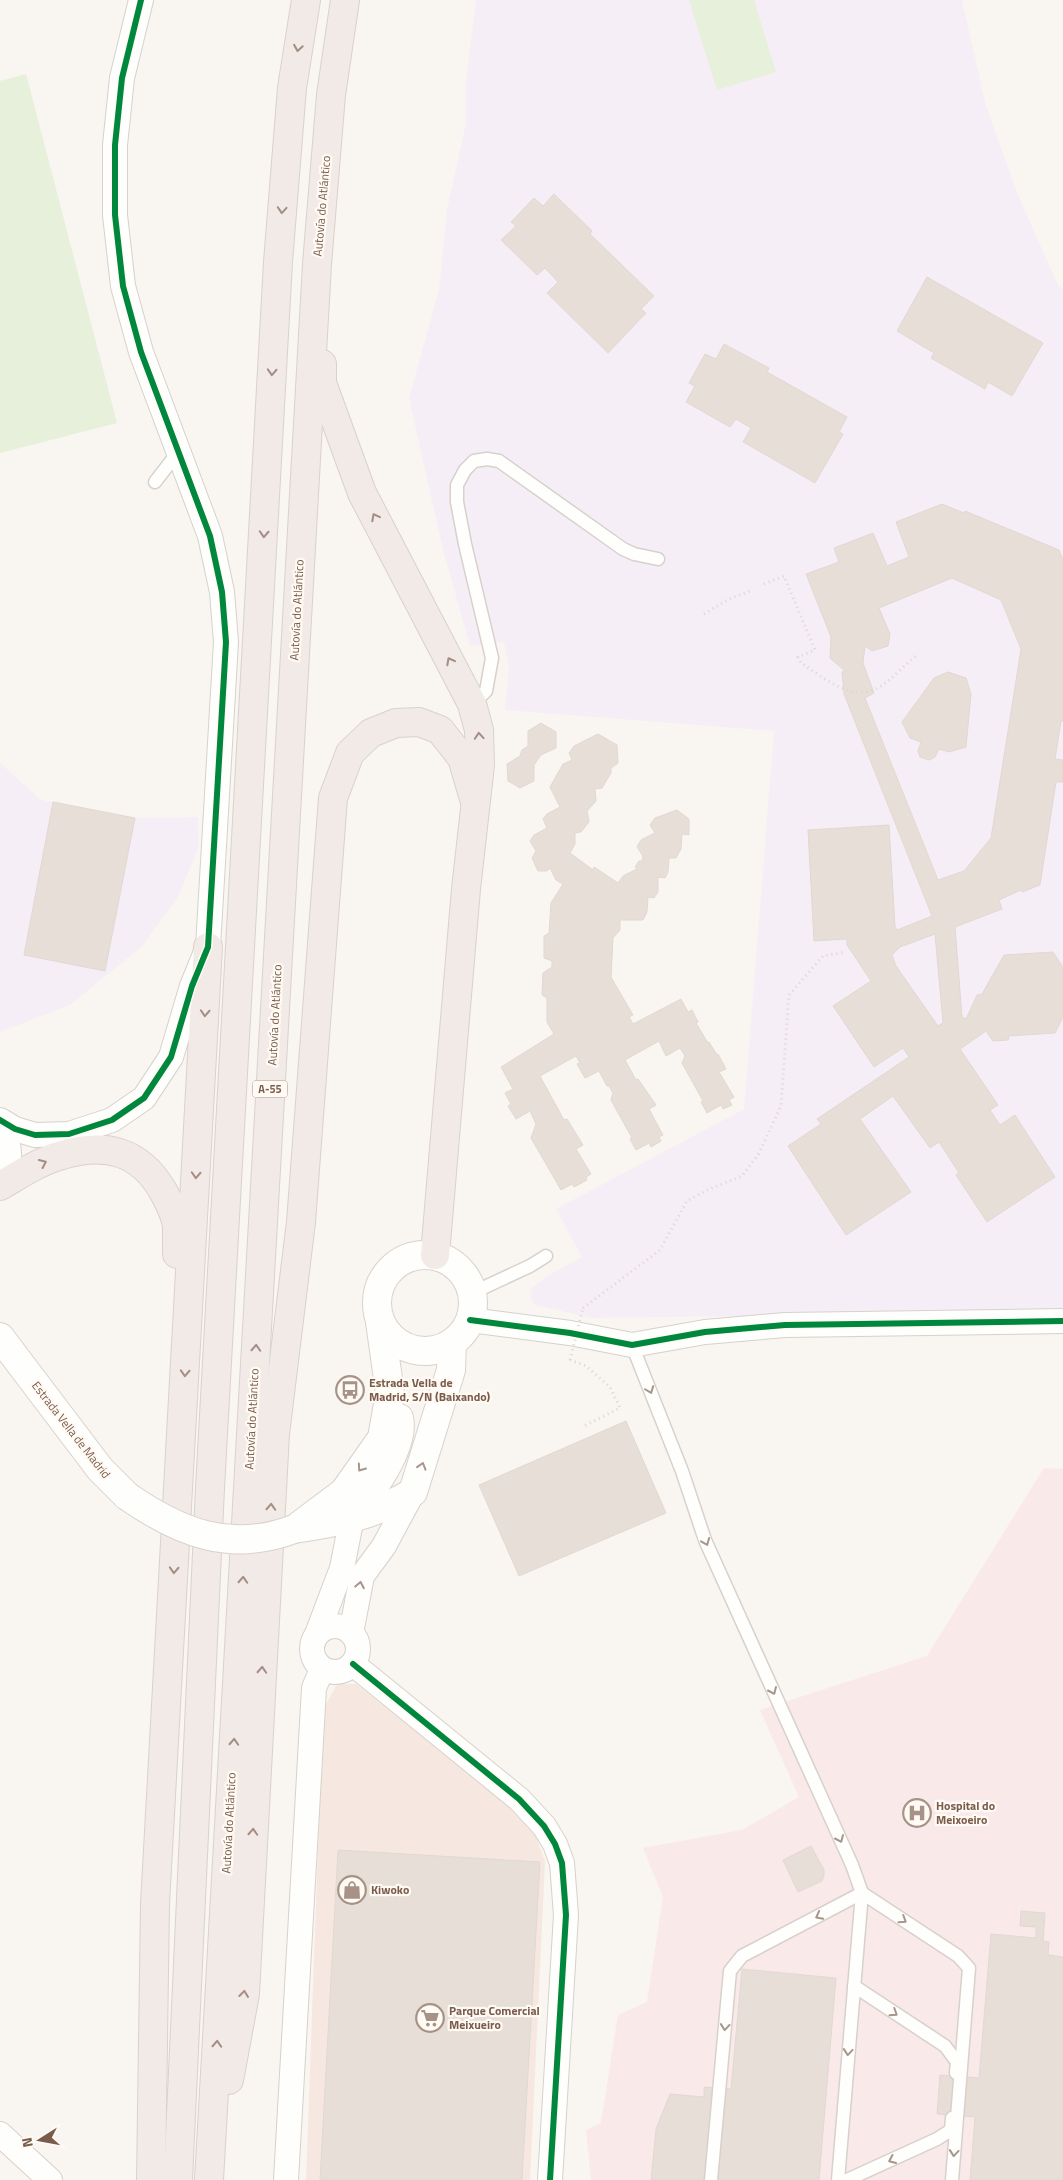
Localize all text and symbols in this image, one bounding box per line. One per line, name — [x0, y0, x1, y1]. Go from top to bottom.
one-way arrow — [294, 44, 304, 53]
street label: Autovía do Atlántico — [308, 155, 335, 257]
one-way arrow — [277, 206, 288, 214]
one-way arrow — [267, 368, 278, 376]
one-way arrow — [371, 513, 381, 522]
one-way arrow — [258, 530, 269, 538]
street label: Autovía do Atlántico — [284, 559, 309, 661]
one-way arrow — [446, 657, 456, 666]
one-way arrow — [473, 732, 484, 740]
street label: Autovía do Atlántico — [262, 964, 287, 1066]
one-way arrow — [199, 1009, 210, 1017]
road number: A-55 — [252, 1080, 288, 1098]
one-way arrow — [38, 1159, 47, 1170]
one-way arrow — [190, 1172, 201, 1180]
one-way arrow — [250, 1343, 261, 1351]
street label: Autovía do Atlántico — [239, 1368, 264, 1470]
one-way arrow — [180, 1369, 191, 1377]
place label: Estrada Vella de Madrid, S/N (Baixando) — [369, 1373, 490, 1406]
bus stop icon: Estrada Vella de Madrid, S/N (Baixando) — [335, 1375, 365, 1405]
street label: Estrada Vella de Madrid — [27, 1377, 116, 1482]
one-way arrow — [644, 1385, 654, 1394]
one-way arrow — [358, 1462, 367, 1472]
one-way arrow — [417, 1462, 427, 1470]
one-way arrow — [266, 1503, 277, 1511]
one-way arrow — [700, 1538, 710, 1546]
one-way arrow — [169, 1566, 180, 1574]
one-way arrow — [237, 1575, 248, 1583]
one-way arrow — [355, 1580, 365, 1589]
one-way arrow — [257, 1665, 268, 1673]
one-way arrow — [767, 1685, 777, 1694]
one-way arrow — [228, 1738, 239, 1746]
street label: Autovía do Atlántico — [216, 1772, 241, 1874]
place label: Hospital do Meixoeiro — [936, 1796, 995, 1829]
hospital icon: Hospital do Meixoeiro — [902, 1798, 932, 1828]
one-way arrow — [248, 1828, 259, 1836]
one-way arrow — [834, 1833, 844, 1842]
shop icon: Kiwoko — [337, 1875, 367, 1905]
place label: Kiwoko — [371, 1880, 409, 1899]
one-way arrow — [815, 1910, 824, 1920]
one-way arrow — [897, 1914, 906, 1923]
one-way arrow — [238, 1990, 249, 1998]
place label: Parque Comercial Meixueiro — [449, 2001, 540, 2034]
supermarket icon: Parque Comercial Meixueiro — [415, 2003, 445, 2033]
one-way arrow — [889, 2007, 898, 2016]
one-way arrow — [719, 2023, 730, 2031]
one-way arrow — [211, 2040, 222, 2048]
one-way arrow — [843, 2048, 854, 2056]
north arrow — [15, 2115, 65, 2165]
text: N — [16, 2136, 38, 2149]
one-way arrow — [949, 2149, 960, 2157]
one-way arrow — [888, 2153, 897, 2163]

